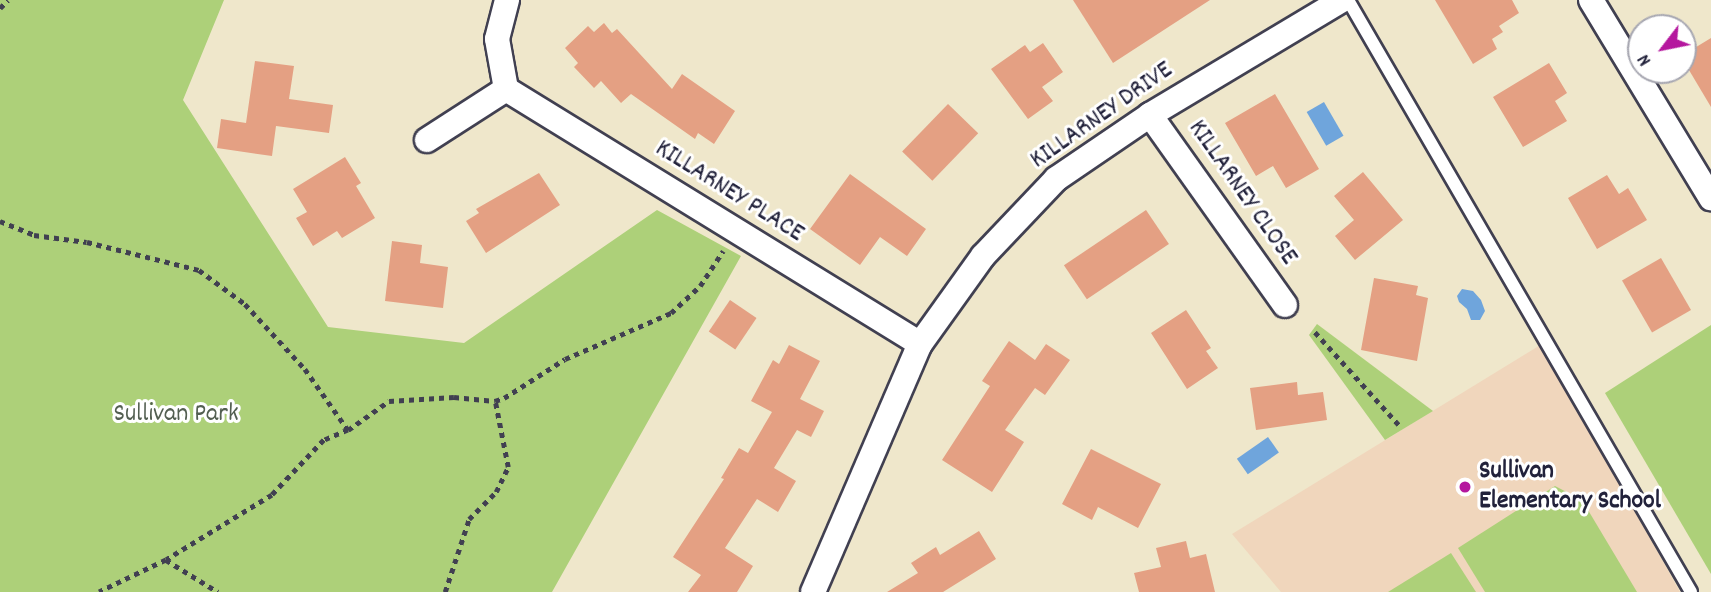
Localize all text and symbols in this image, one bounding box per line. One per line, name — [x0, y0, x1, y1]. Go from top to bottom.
north arrow — [1627, 14, 1697, 84]
text: N — [1632, 48, 1659, 70]
street label: KILLARNEY DRIVE — [1025, 55, 1179, 177]
street label: KILLARNEY CLOSE — [1180, 114, 1304, 272]
street label: KILLARNEY PLACE — [649, 134, 809, 250]
park label: Sullivan Park — [113, 399, 239, 431]
place label: Sullivan Elementary School — [1479, 456, 1661, 518]
marker: Sullivan Elementary School — [1457, 479, 1473, 495]

